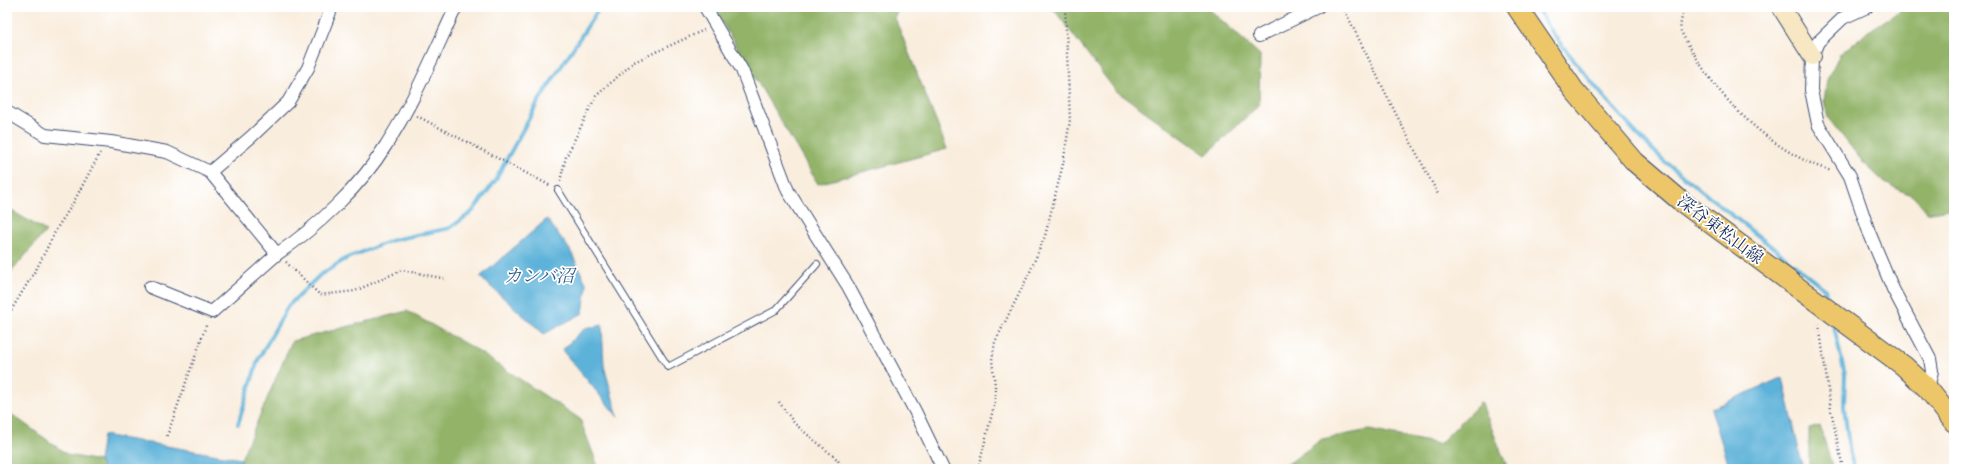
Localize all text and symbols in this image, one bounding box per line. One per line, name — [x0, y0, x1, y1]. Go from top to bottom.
street label: 深谷東松山線 — [1673, 191, 1767, 269]
water label: カンバ沼 — [504, 266, 577, 288]

